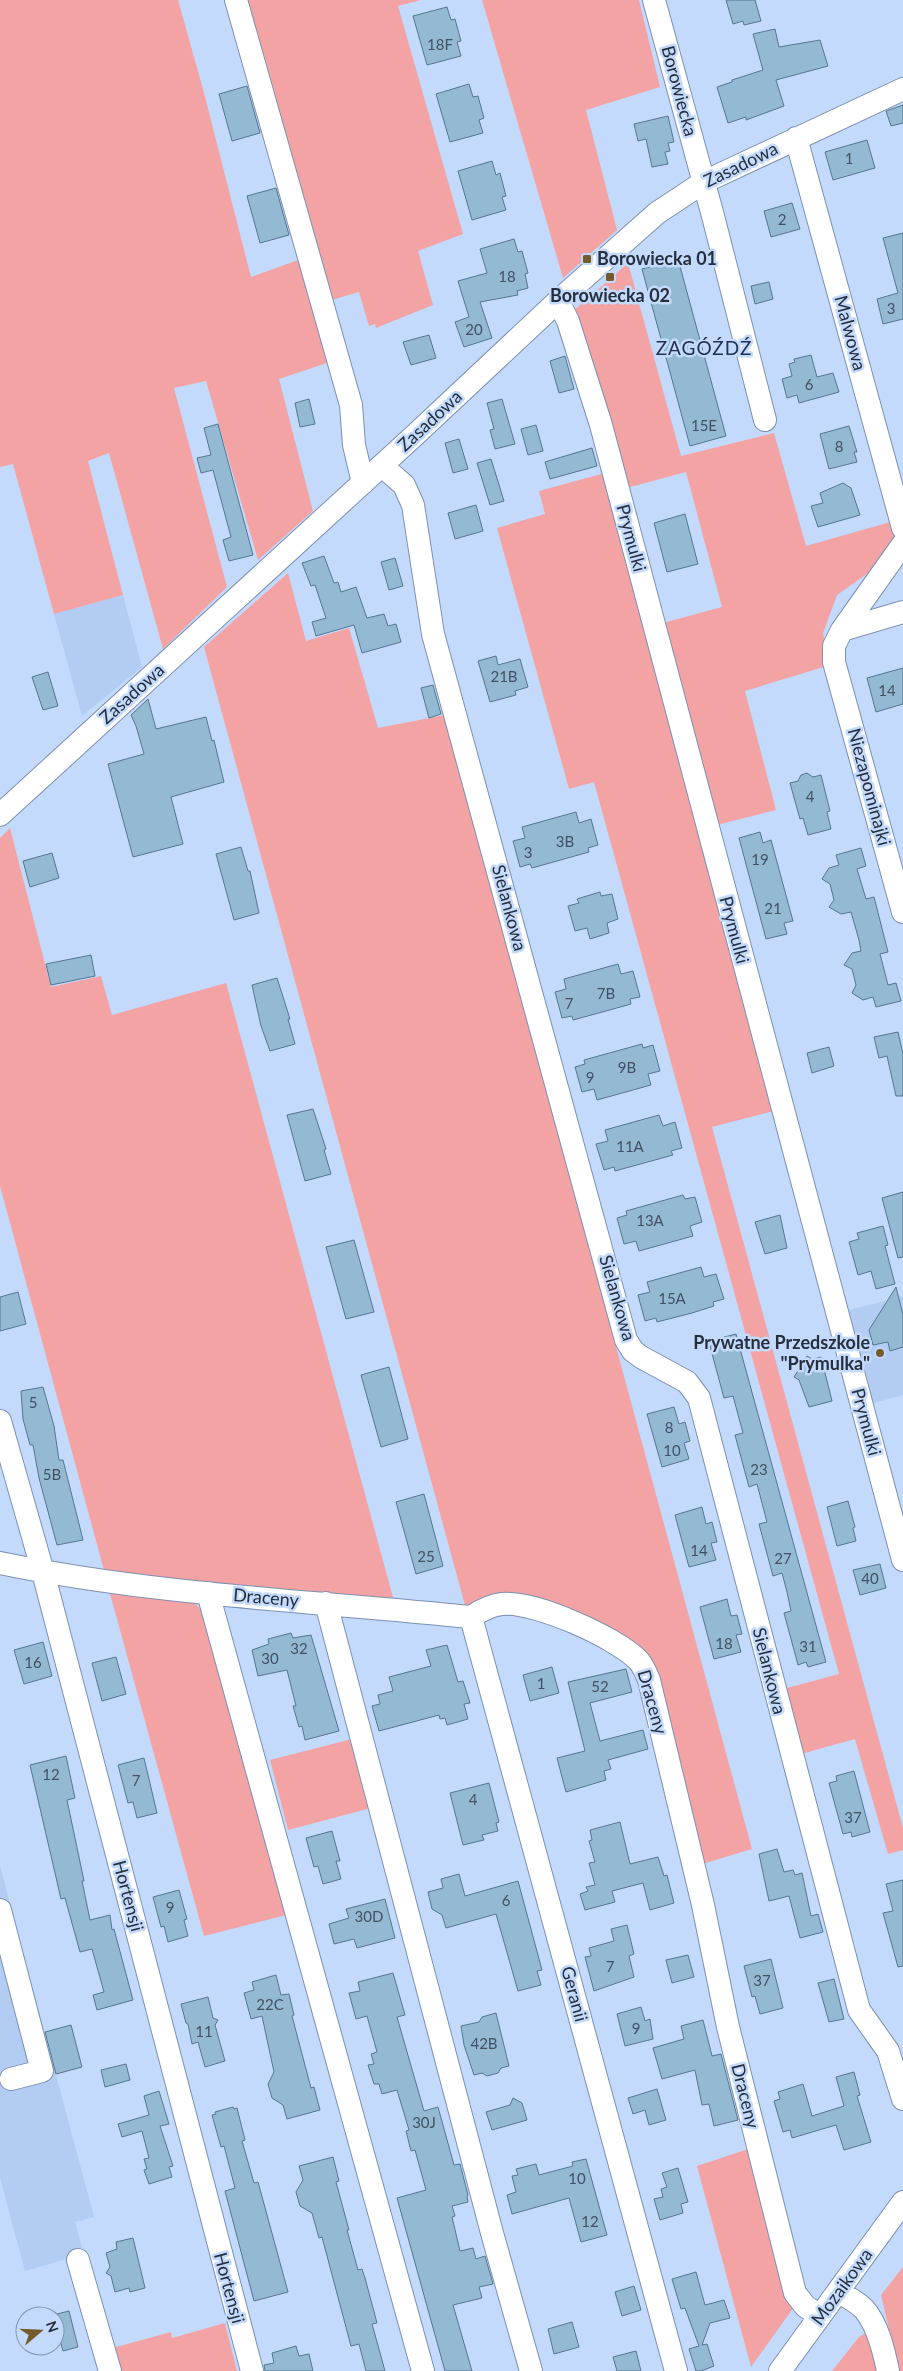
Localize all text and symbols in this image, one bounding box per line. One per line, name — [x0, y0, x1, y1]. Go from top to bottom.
house number: 18F — [427, 35, 453, 53]
street label: Borowiecka — [657, 43, 703, 138]
street label: Zasadowa — [700, 137, 781, 191]
house number: 1 — [845, 149, 853, 167]
house number: 2 — [778, 210, 786, 228]
place label: Borowiecka 01 — [597, 247, 717, 269]
marker: Borowiecka 01 — [581, 253, 593, 265]
house number: 18 — [498, 267, 516, 285]
marker: Borowiecka 02 — [604, 271, 616, 283]
place label: Borowiecka 02 — [550, 284, 670, 306]
street label: Malwowa — [830, 293, 872, 373]
house number: 3 — [887, 299, 895, 317]
house number: 20 — [465, 320, 483, 338]
district label: ZAGÓŹDŹ — [656, 336, 752, 359]
house number: 6 — [805, 375, 814, 393]
street label: Zasadowa — [393, 385, 466, 455]
house number: 15E — [691, 416, 717, 434]
house number: 8 — [835, 437, 843, 455]
street label: Prymulki — [612, 502, 652, 574]
street label: Zasadowa — [94, 658, 168, 728]
house number: 21B — [490, 667, 518, 685]
house number: 14 — [878, 681, 896, 699]
street label: Niezapominajki — [844, 726, 896, 848]
house number: 4 — [806, 787, 815, 805]
house number: 3B — [556, 832, 574, 850]
house number: 3 — [524, 843, 532, 861]
house number: 19 — [751, 850, 769, 868]
street label: Sielankowa — [488, 862, 532, 953]
street label: Prymulki — [715, 894, 755, 966]
house number: 21 — [764, 899, 782, 917]
house number: 7B — [597, 984, 615, 1002]
house number: 7 — [565, 994, 574, 1012]
house number: 9B — [618, 1058, 636, 1076]
house number: 9 — [586, 1068, 594, 1086]
house number: 11A — [616, 1137, 645, 1155]
house number: 13A — [636, 1211, 665, 1229]
street label: Sielankowa — [595, 1252, 641, 1343]
house number: 15A — [658, 1289, 687, 1307]
place label: Prywatne Przedszkole "Prymulka" — [693, 1331, 870, 1374]
marker: Prywatne Przedszkole "Prymulka" — [874, 1347, 886, 1359]
street label: Prymulki — [847, 1386, 887, 1458]
house number: 5 — [29, 1393, 37, 1411]
house number: 8 — [665, 1418, 673, 1436]
house number: 10 — [663, 1441, 681, 1459]
house number: 23 — [750, 1460, 768, 1478]
house number: 5B — [43, 1465, 61, 1483]
house number: 14 — [690, 1541, 708, 1559]
house number: 25 — [417, 1547, 435, 1565]
house number: 27 — [774, 1549, 792, 1567]
house number: 40 — [861, 1569, 879, 1587]
street label: Draceny — [232, 1583, 301, 1611]
street label: Sielankowa — [749, 1625, 791, 1716]
house number: 18 — [715, 1634, 733, 1652]
house number: 31 — [799, 1637, 817, 1655]
house number: 32 — [290, 1639, 308, 1657]
house number: 30 — [261, 1649, 279, 1667]
house number: 16 — [24, 1653, 42, 1671]
street label: Draceny — [633, 1667, 673, 1737]
house number: 1 — [537, 1674, 545, 1692]
house number: 52 — [591, 1677, 609, 1695]
house number: 12 — [42, 1765, 60, 1783]
house number: 7 — [132, 1771, 141, 1789]
house number: 4 — [469, 1790, 478, 1808]
house number: 37 — [844, 1808, 862, 1826]
street label: Hortensji — [109, 1858, 149, 1934]
house number: 6 — [502, 1891, 511, 1909]
house number: 9 — [166, 1898, 174, 1916]
house number: 30D — [355, 1907, 383, 1925]
house number: 7 — [606, 1957, 615, 1975]
street label: Geranii — [557, 1964, 593, 2024]
house number: 37 — [753, 1971, 771, 1989]
house number: 22C — [256, 1995, 284, 2013]
house number: 9 — [632, 2019, 640, 2037]
house number: 11 — [195, 2022, 213, 2040]
house number: 42B — [470, 2034, 498, 2052]
street label: Draceny — [727, 2061, 765, 2131]
house number: 30J — [412, 2113, 436, 2131]
house number: 10 — [568, 2169, 586, 2187]
house number: 12 — [581, 2212, 599, 2230]
street label: Mozaikowa — [806, 2244, 876, 2329]
street label: Hortensji — [210, 2250, 250, 2326]
north arrow — [15, 2306, 65, 2356]
text: N — [43, 2319, 63, 2334]

